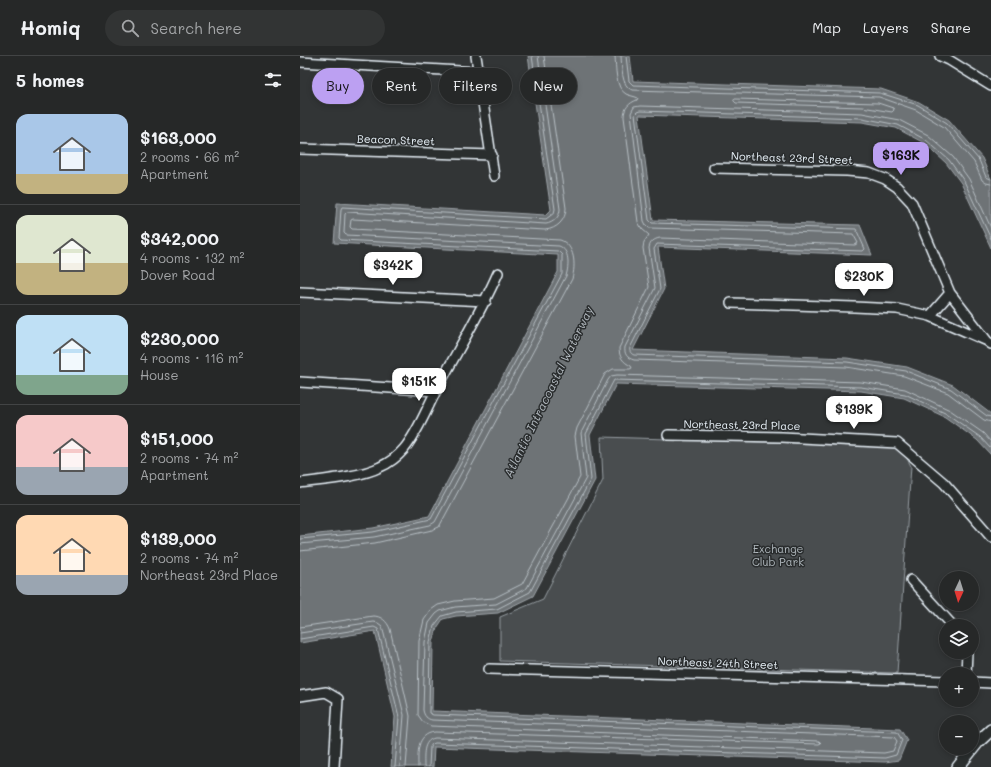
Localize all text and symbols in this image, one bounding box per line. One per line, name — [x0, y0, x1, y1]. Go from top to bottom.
search box — [105, 10, 385, 46]
text: Homiq — [20, 15, 81, 40]
icon: search — [119, 17, 141, 39]
text: Search here — [151, 18, 242, 38]
text: Map — [812, 18, 841, 37]
text: Layers — [863, 18, 909, 37]
text: Share — [931, 18, 971, 37]
chip: Buy — [312, 68, 364, 104]
chip: Rent — [372, 68, 431, 104]
chip: Filters — [439, 68, 512, 104]
chip: New — [520, 68, 577, 104]
text: 5 homes — [16, 69, 84, 91]
icon: filters — [262, 69, 284, 91]
text: $163,000 — [140, 126, 217, 148]
icon: home — [48, 130, 96, 178]
street label: Beacon Street — [357, 131, 435, 148]
pin: $163K — [873, 142, 929, 176]
text: $163K — [882, 146, 920, 163]
text: 2 rooms · 66 m² — [140, 148, 239, 165]
street label: Northeast 23rd Street — [731, 148, 853, 167]
text: Apartment — [140, 165, 209, 182]
text: $342,000 — [140, 227, 219, 249]
icon: home — [48, 231, 96, 279]
text: 4 rooms · 132 m² — [140, 249, 245, 266]
pin: $342K — [365, 252, 421, 286]
text: $342K — [373, 256, 413, 273]
pin: $230K — [836, 263, 892, 297]
text: Dover Road — [140, 266, 215, 283]
text: $230K — [844, 267, 884, 284]
water label: Atlantic Intracoastal Waterway — [500, 303, 597, 480]
text: $230,000 — [140, 327, 219, 349]
icon: home — [48, 331, 96, 379]
text: 4 rooms · 116 m² — [140, 349, 243, 366]
text: House — [140, 366, 178, 383]
pin: $151K — [391, 368, 447, 402]
text: $151K — [401, 372, 437, 389]
pin: $139K — [826, 396, 882, 430]
text: $139K — [835, 400, 873, 417]
street label: Northeast 23rd Place — [683, 416, 801, 433]
text: $151,000 — [140, 427, 214, 449]
icon: home — [48, 431, 96, 479]
text: 2 rooms · 74 m² — [140, 449, 238, 466]
text: Apartment — [140, 466, 209, 483]
text: $139,000 — [140, 527, 216, 549]
icon: home — [48, 531, 96, 579]
park label: Exchange Club Park — [752, 541, 804, 569]
text: 2 rooms · 74 m² — [140, 549, 238, 566]
text: Northeast 23rd Place — [140, 566, 278, 583]
north arrow — [939, 571, 979, 611]
map controls — [939, 571, 979, 755]
button: layers — [939, 619, 979, 659]
street label: Northeast 24th Street — [657, 653, 779, 672]
button: + — [939, 667, 979, 707]
button: − — [939, 715, 979, 755]

